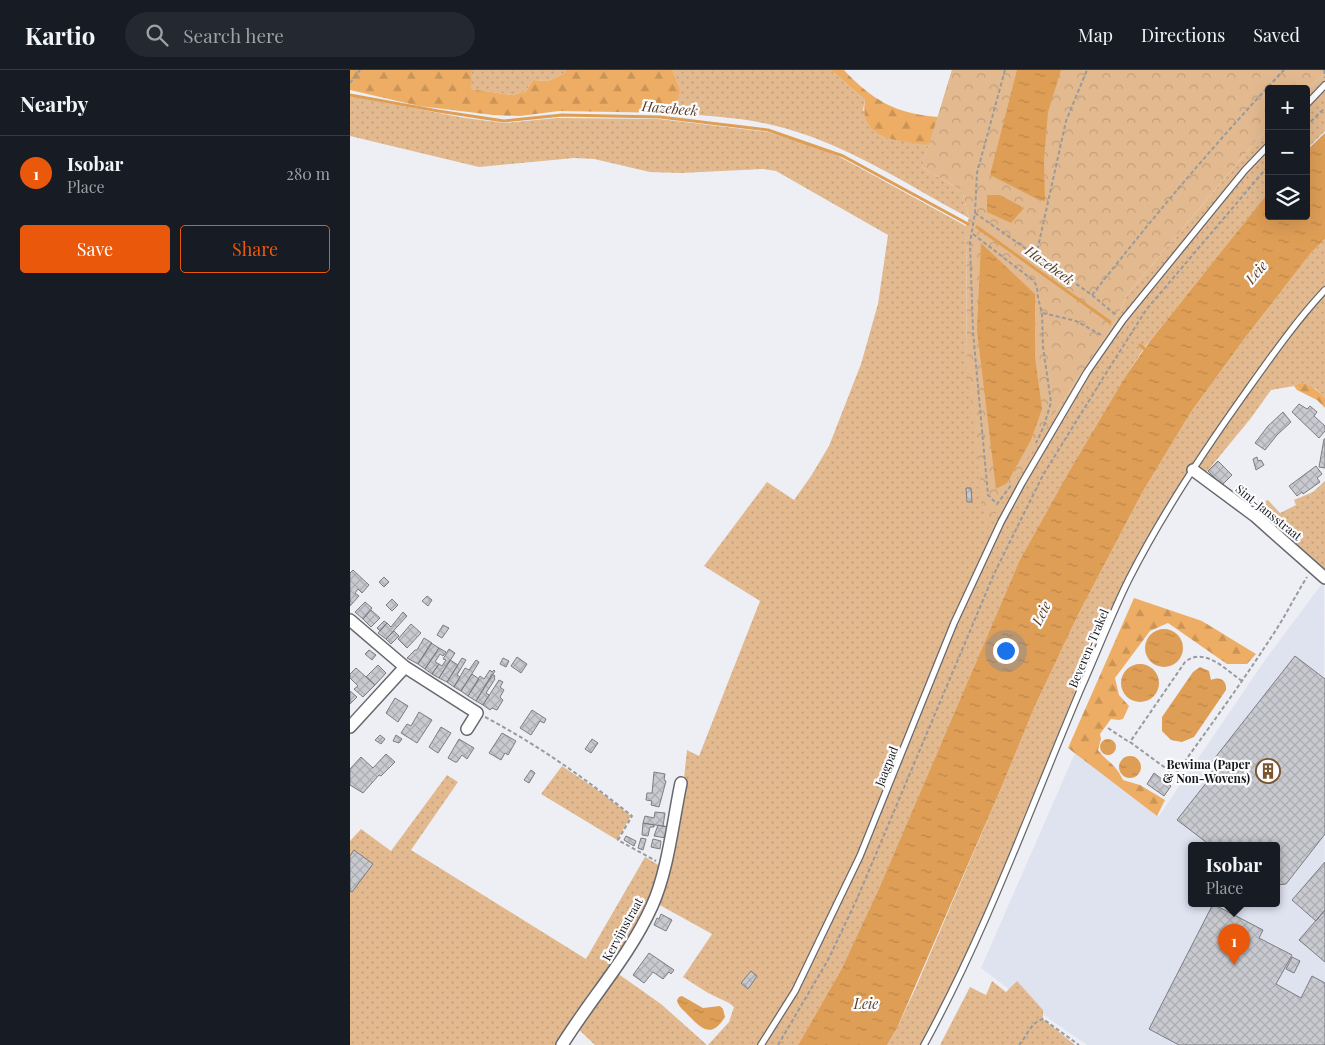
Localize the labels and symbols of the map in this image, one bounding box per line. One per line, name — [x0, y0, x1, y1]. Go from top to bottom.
water label: Hazebeek — [640, 96, 699, 120]
water label: Hazebeek — [1021, 240, 1078, 289]
water label: Leie — [1240, 257, 1271, 288]
street label: Sint-Jansstraat — [1233, 480, 1306, 544]
water label: Leie — [1027, 598, 1055, 629]
street label: Beveren-Trakel — [1064, 606, 1112, 690]
your location — [993, 638, 1019, 664]
street label: Jaagpad — [870, 744, 901, 789]
place label: Bewima (Paper & Non-Wovens) — [1163, 756, 1250, 786]
building icon: Bewima (Paper & Non-Wovens) — [1255, 758, 1281, 784]
street label: Kervijnstraat — [598, 894, 646, 964]
pin: 1 — [1218, 924, 1250, 965]
water label: Leie — [853, 994, 878, 1013]

